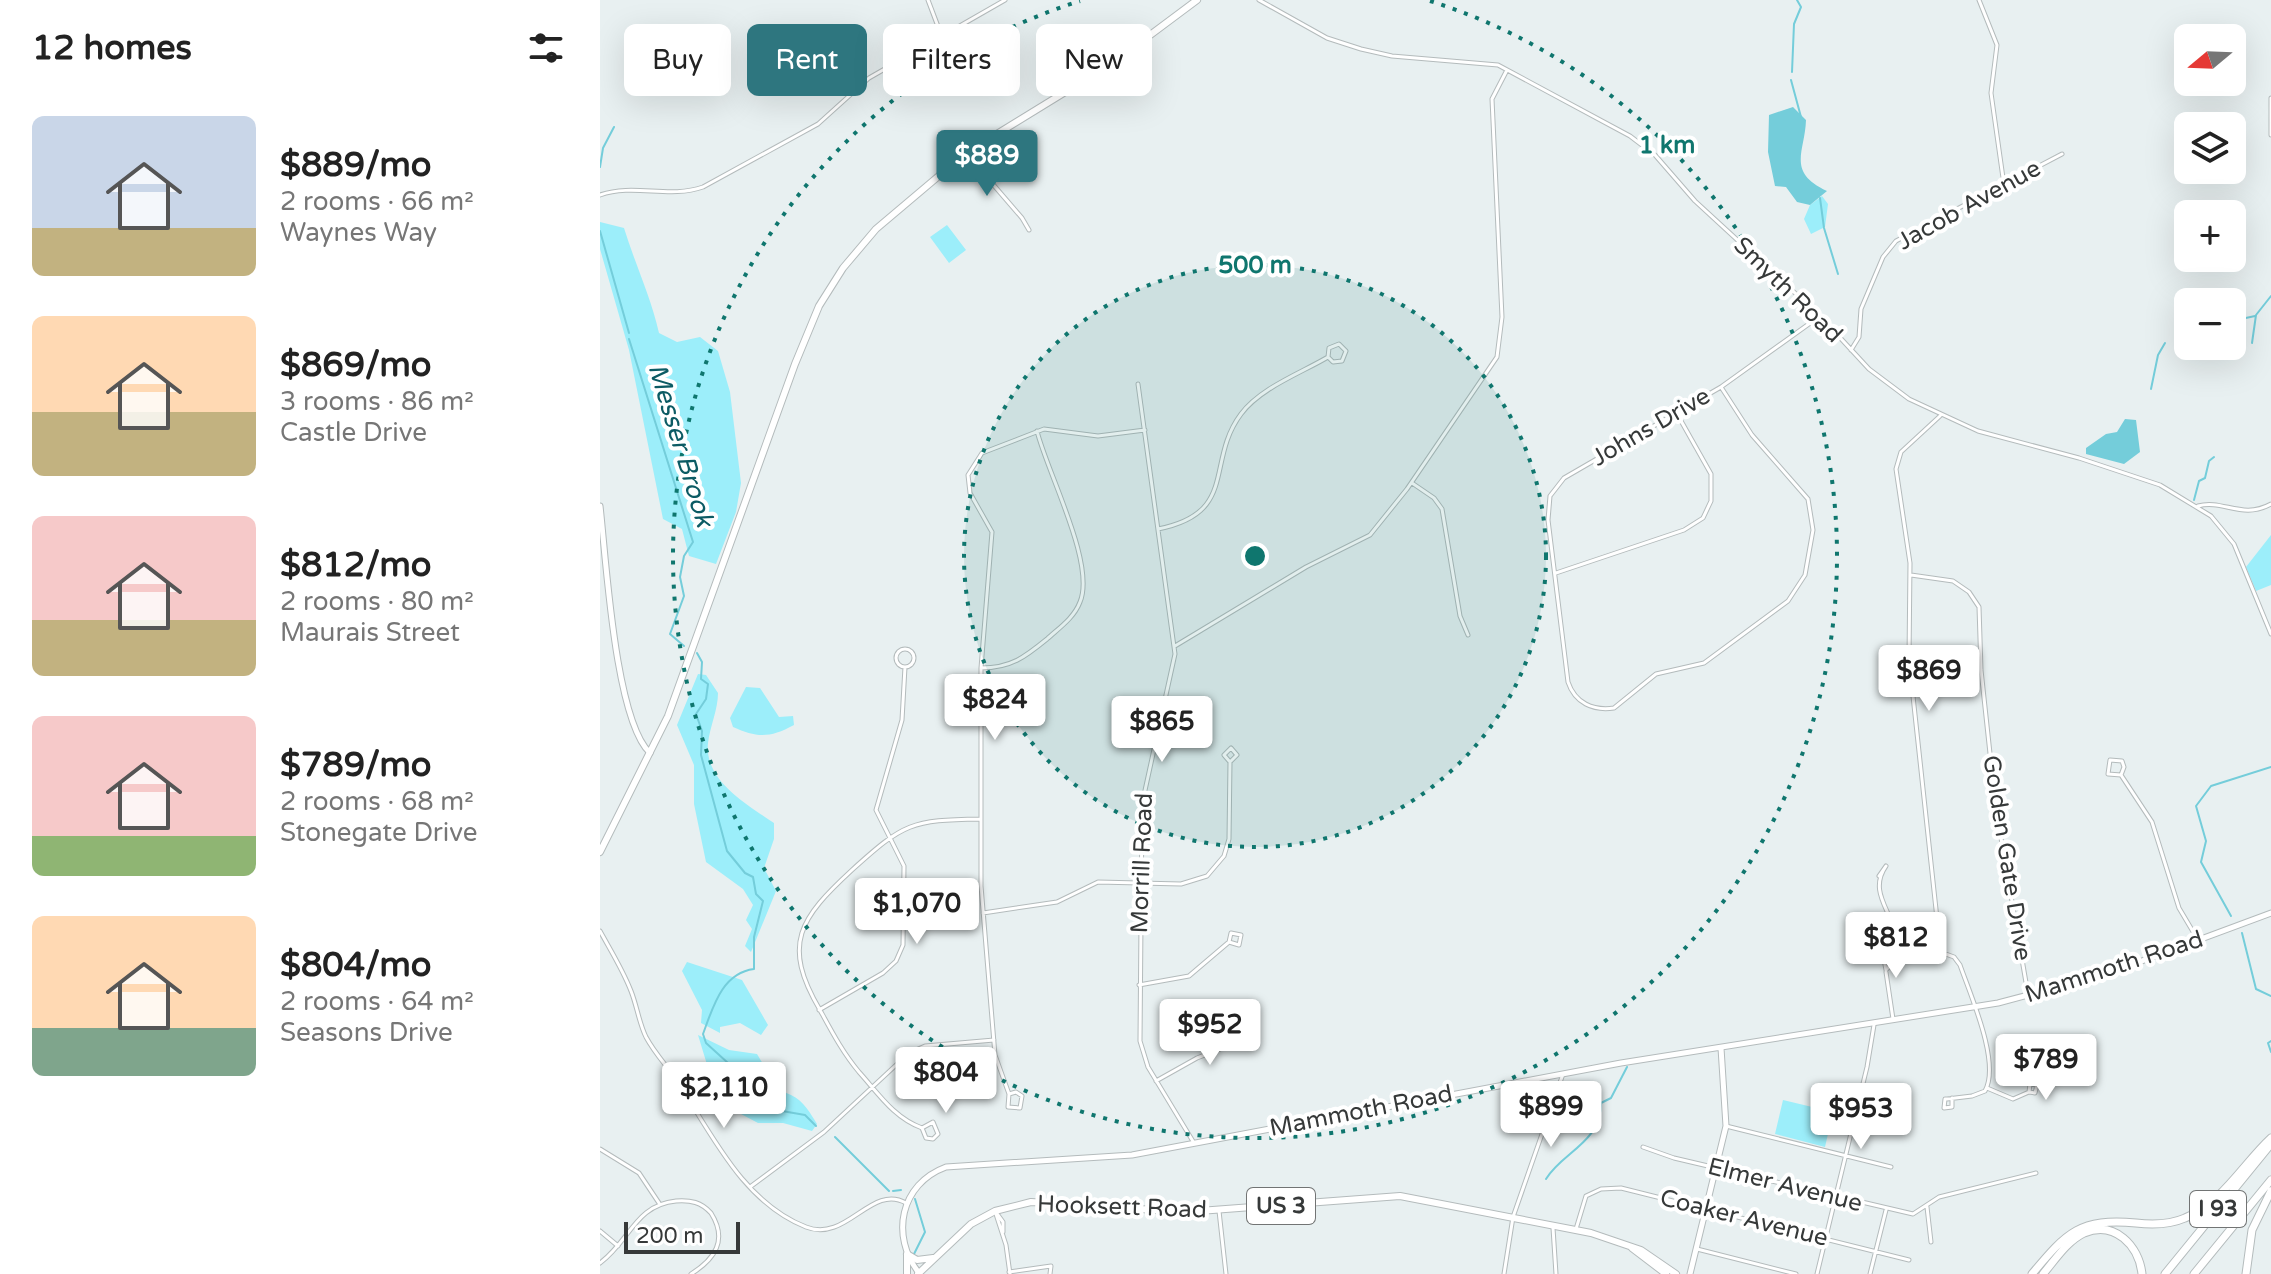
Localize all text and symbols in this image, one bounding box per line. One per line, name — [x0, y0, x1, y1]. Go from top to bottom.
chip: Buy — [624, 24, 731, 96]
chip: Rent — [747, 24, 867, 96]
chip: Filters — [883, 24, 1020, 96]
chip: New — [1036, 24, 1152, 96]
north arrow — [2174, 24, 2246, 96]
map controls — [2174, 24, 2246, 360]
icon: filters — [524, 26, 568, 70]
text: 12 homes — [32, 28, 192, 69]
button: layers — [2174, 112, 2246, 184]
pin: $889 — [940, 130, 1034, 198]
text: 1 km — [1639, 131, 1695, 160]
text: $889 — [954, 140, 1020, 171]
text: $889/mo — [280, 145, 431, 186]
icon: home — [96, 148, 192, 244]
street label: Jacob Avenue — [1892, 154, 2046, 256]
text: 2 rooms · 66 m² — [280, 186, 474, 217]
button: + — [2174, 200, 2246, 272]
text: Waynes Way — [280, 217, 437, 248]
street label: Smyth Road — [1728, 231, 1848, 349]
text: 500 m — [1218, 251, 1292, 280]
button: − — [2174, 288, 2246, 360]
text: $869/mo — [280, 345, 431, 386]
icon: home — [96, 348, 192, 444]
water label: Messer Brook — [641, 360, 721, 532]
street label: Johns Drive — [1587, 381, 1715, 473]
text: 3 rooms · 86 m² — [280, 386, 474, 417]
text: Castle Drive — [280, 417, 427, 448]
centre of rings — [1241, 542, 1269, 570]
text: $812/mo — [280, 545, 431, 586]
icon: home — [96, 548, 192, 644]
text: 2 rooms · 80 m² — [280, 586, 474, 617]
text: Maurais Street — [280, 617, 460, 648]
pin: $869 — [1882, 645, 1976, 713]
text: $869 — [1896, 655, 1962, 686]
pin: $824 — [948, 674, 1042, 742]
text: $824 — [962, 684, 1028, 715]
pin: $865 — [1115, 696, 1209, 764]
text: $865 — [1129, 706, 1195, 737]
text: $789/mo — [280, 745, 431, 786]
icon: home — [96, 748, 192, 844]
street label: Golden Gate Drive — [1976, 753, 2038, 963]
text: 2 rooms · 68 m² — [280, 786, 474, 817]
street label: Morrill Road — [1125, 792, 1159, 934]
text: Stonegate Drive — [280, 817, 478, 848]
pin: $1,070 — [852, 878, 982, 946]
text: $1,070 — [873, 888, 961, 919]
pin: $812 — [1849, 912, 1943, 980]
text: $812 — [1863, 922, 1929, 953]
street label: Mammoth Road — [2021, 925, 2207, 1009]
text: $804/mo — [280, 945, 431, 986]
icon: home — [96, 948, 192, 1044]
text: 2 rooms · 64 m² — [280, 986, 474, 1017]
pin: $952 — [1163, 999, 1257, 1067]
text: $952 — [1177, 1009, 1243, 1040]
text: Seasons Drive — [280, 1017, 453, 1048]
pin: $789 — [1999, 1034, 2093, 1102]
text: $789 — [2013, 1044, 2079, 1075]
pin: $804 — [899, 1047, 993, 1115]
text: $804 — [913, 1057, 979, 1088]
pin: $2,110 — [659, 1062, 789, 1130]
text: $2,110 — [680, 1072, 768, 1103]
street label: Mammoth Road — [1267, 1079, 1455, 1143]
pin: $899 — [1504, 1081, 1598, 1149]
pin: $953 — [1814, 1083, 1908, 1151]
text: $899 — [1518, 1091, 1584, 1122]
text: $953 — [1828, 1093, 1894, 1124]
street label: Elmer Avenue — [1705, 1152, 1865, 1218]
street label: Coaker Avenue — [1657, 1183, 1831, 1253]
road number: US 3 — [1247, 1188, 1315, 1224]
street label: Hooksett Road — [1037, 1190, 1207, 1224]
road number: I 93 — [2190, 1191, 2246, 1227]
scale bar — [624, 1218, 740, 1254]
text: 200 m — [636, 1223, 703, 1249]

